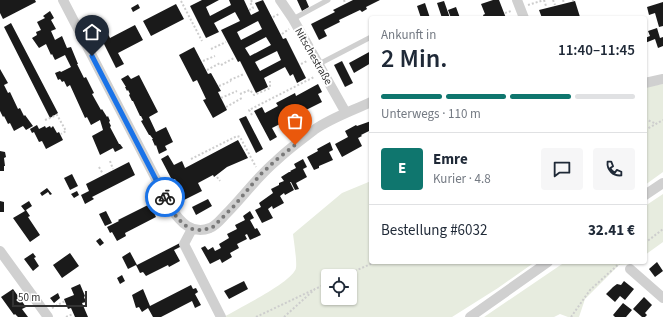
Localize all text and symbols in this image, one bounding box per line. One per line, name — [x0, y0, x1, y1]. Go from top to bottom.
pin — [75, 15, 109, 56]
icon: home — [81, 21, 103, 43]
street label: Nitschestraße — [291, 25, 336, 88]
text: Ankunft in — [381, 26, 436, 44]
text: 2 Min. — [381, 40, 447, 77]
text: 11:40–11:45 — [558, 40, 635, 61]
pin — [278, 104, 312, 145]
text: Unterwegs · 110 m — [381, 105, 481, 123]
icon: bag — [284, 110, 306, 132]
button: chat — [541, 148, 583, 190]
button: phone — [593, 148, 635, 190]
text: Emre — [433, 149, 468, 170]
text: E — [398, 158, 406, 179]
text: Kurier · 4.8 — [433, 170, 491, 188]
courier — [145, 177, 185, 217]
icon: bike — [154, 186, 176, 208]
text: Bestellung #6032 — [381, 220, 487, 241]
text: 32.41 € — [588, 220, 635, 241]
map controls — [321, 269, 357, 305]
button: locate — [321, 269, 357, 305]
scale bar — [12, 289, 87, 308]
text: 50 m — [18, 290, 40, 305]

